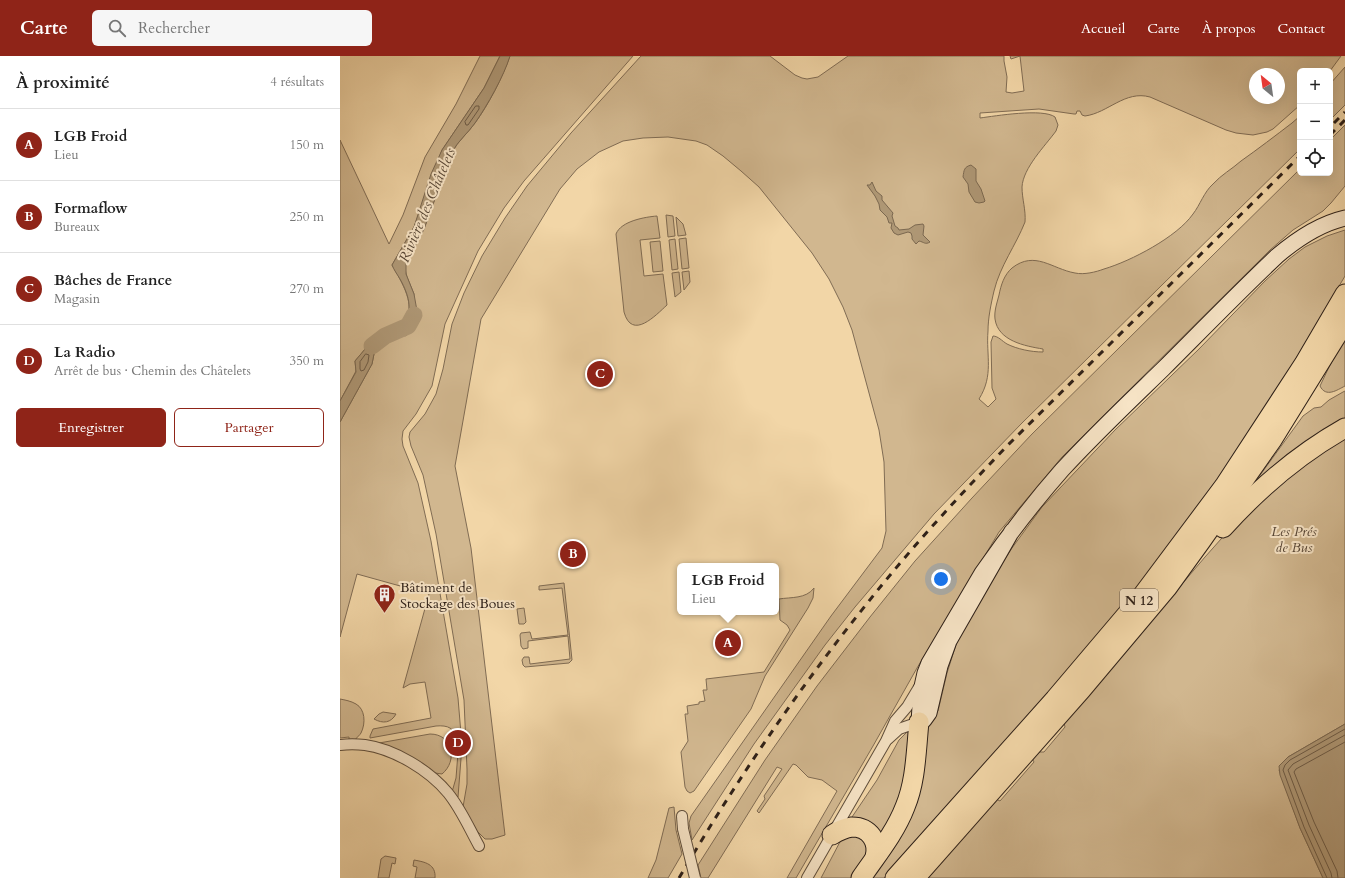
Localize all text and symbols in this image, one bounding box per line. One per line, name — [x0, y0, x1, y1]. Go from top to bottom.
search box — [92, 10, 372, 46]
text: Carte — [20, 15, 68, 41]
icon: search — [106, 17, 128, 39]
text: Rechercher — [138, 18, 210, 38]
text: Accueil — [1081, 19, 1125, 38]
text: Carte — [1147, 19, 1180, 38]
text: À propos — [1202, 19, 1255, 38]
text: Contact — [1277, 19, 1325, 38]
north arrow — [1249, 68, 1285, 104]
map controls — [1297, 68, 1333, 176]
button: + — [1297, 68, 1333, 104]
text: À proximité — [16, 71, 110, 94]
text: 4 résultats — [270, 73, 324, 91]
button: − — [1297, 104, 1333, 140]
text: LGB Froid — [54, 126, 127, 146]
text: A — [24, 136, 34, 154]
text: 150 m — [290, 136, 324, 154]
button: locate — [1297, 140, 1333, 176]
water label: Rivière des Châtelets — [394, 145, 460, 265]
text: Lieu — [54, 146, 79, 164]
text: Formaflow — [54, 198, 128, 218]
text: B — [24, 208, 34, 226]
text: 250 m — [290, 208, 324, 226]
text: Bureaux — [54, 218, 100, 236]
text: Bâches de France — [54, 270, 172, 290]
text: C — [24, 280, 34, 298]
text: 270 m — [290, 280, 324, 298]
text: Magasin — [54, 290, 100, 308]
text: La Radio — [54, 342, 115, 362]
text: D — [23, 352, 35, 370]
text: 350 m — [290, 352, 324, 370]
pin: C — [587, 359, 613, 389]
text: Arrêt de bus · Chemin des Châtelets — [54, 362, 251, 380]
button: Enregistrer — [16, 408, 166, 447]
button: Partager — [174, 408, 324, 447]
park label: Les Prés de Bus — [1271, 522, 1317, 557]
pin: B — [560, 539, 586, 569]
popup — [677, 563, 779, 615]
your location — [931, 569, 951, 589]
text: LGB Froid — [691, 570, 765, 590]
place label: Bâtiment de Stockage des Boues — [400, 578, 515, 613]
building icon: Bâtiment de Stockage des Boues — [372, 582, 398, 615]
road number: N 12 — [1120, 589, 1158, 611]
text: Lieu — [691, 590, 716, 608]
pin: A — [715, 628, 741, 658]
pin: D — [445, 728, 471, 758]

